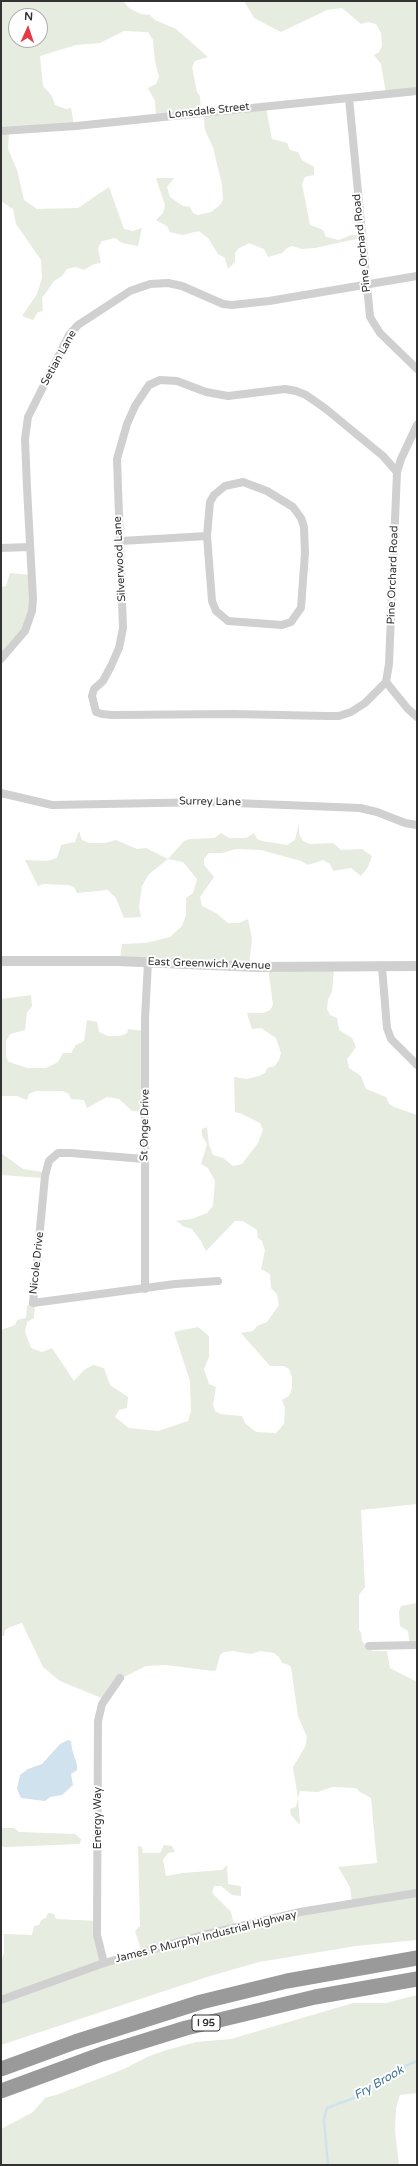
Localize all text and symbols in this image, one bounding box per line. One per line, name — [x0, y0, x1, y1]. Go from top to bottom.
north arrow — [8, 8, 48, 48]
text: N — [24, 10, 33, 23]
street label: Lonsdale Street — [168, 100, 250, 122]
street label: Pine Orchard Road — [350, 193, 374, 293]
street label: Setian Lane — [38, 328, 80, 388]
street label: Silverwood Lane — [111, 516, 129, 602]
street label: Pine Orchard Road — [385, 525, 401, 625]
street label: Surrey Lane — [179, 795, 241, 809]
street label: East Greenwich Avenue — [147, 955, 271, 973]
street label: St Onge Drive — [138, 1089, 152, 1161]
street label: Nicole Drive — [27, 1231, 47, 1295]
street label: Energy Way — [91, 1787, 105, 1849]
street label: James P Murphy Industrial Highway — [114, 1908, 298, 1966]
road number: I 95 — [192, 2015, 220, 2031]
water label: Fry Brook — [352, 2063, 406, 2103]

